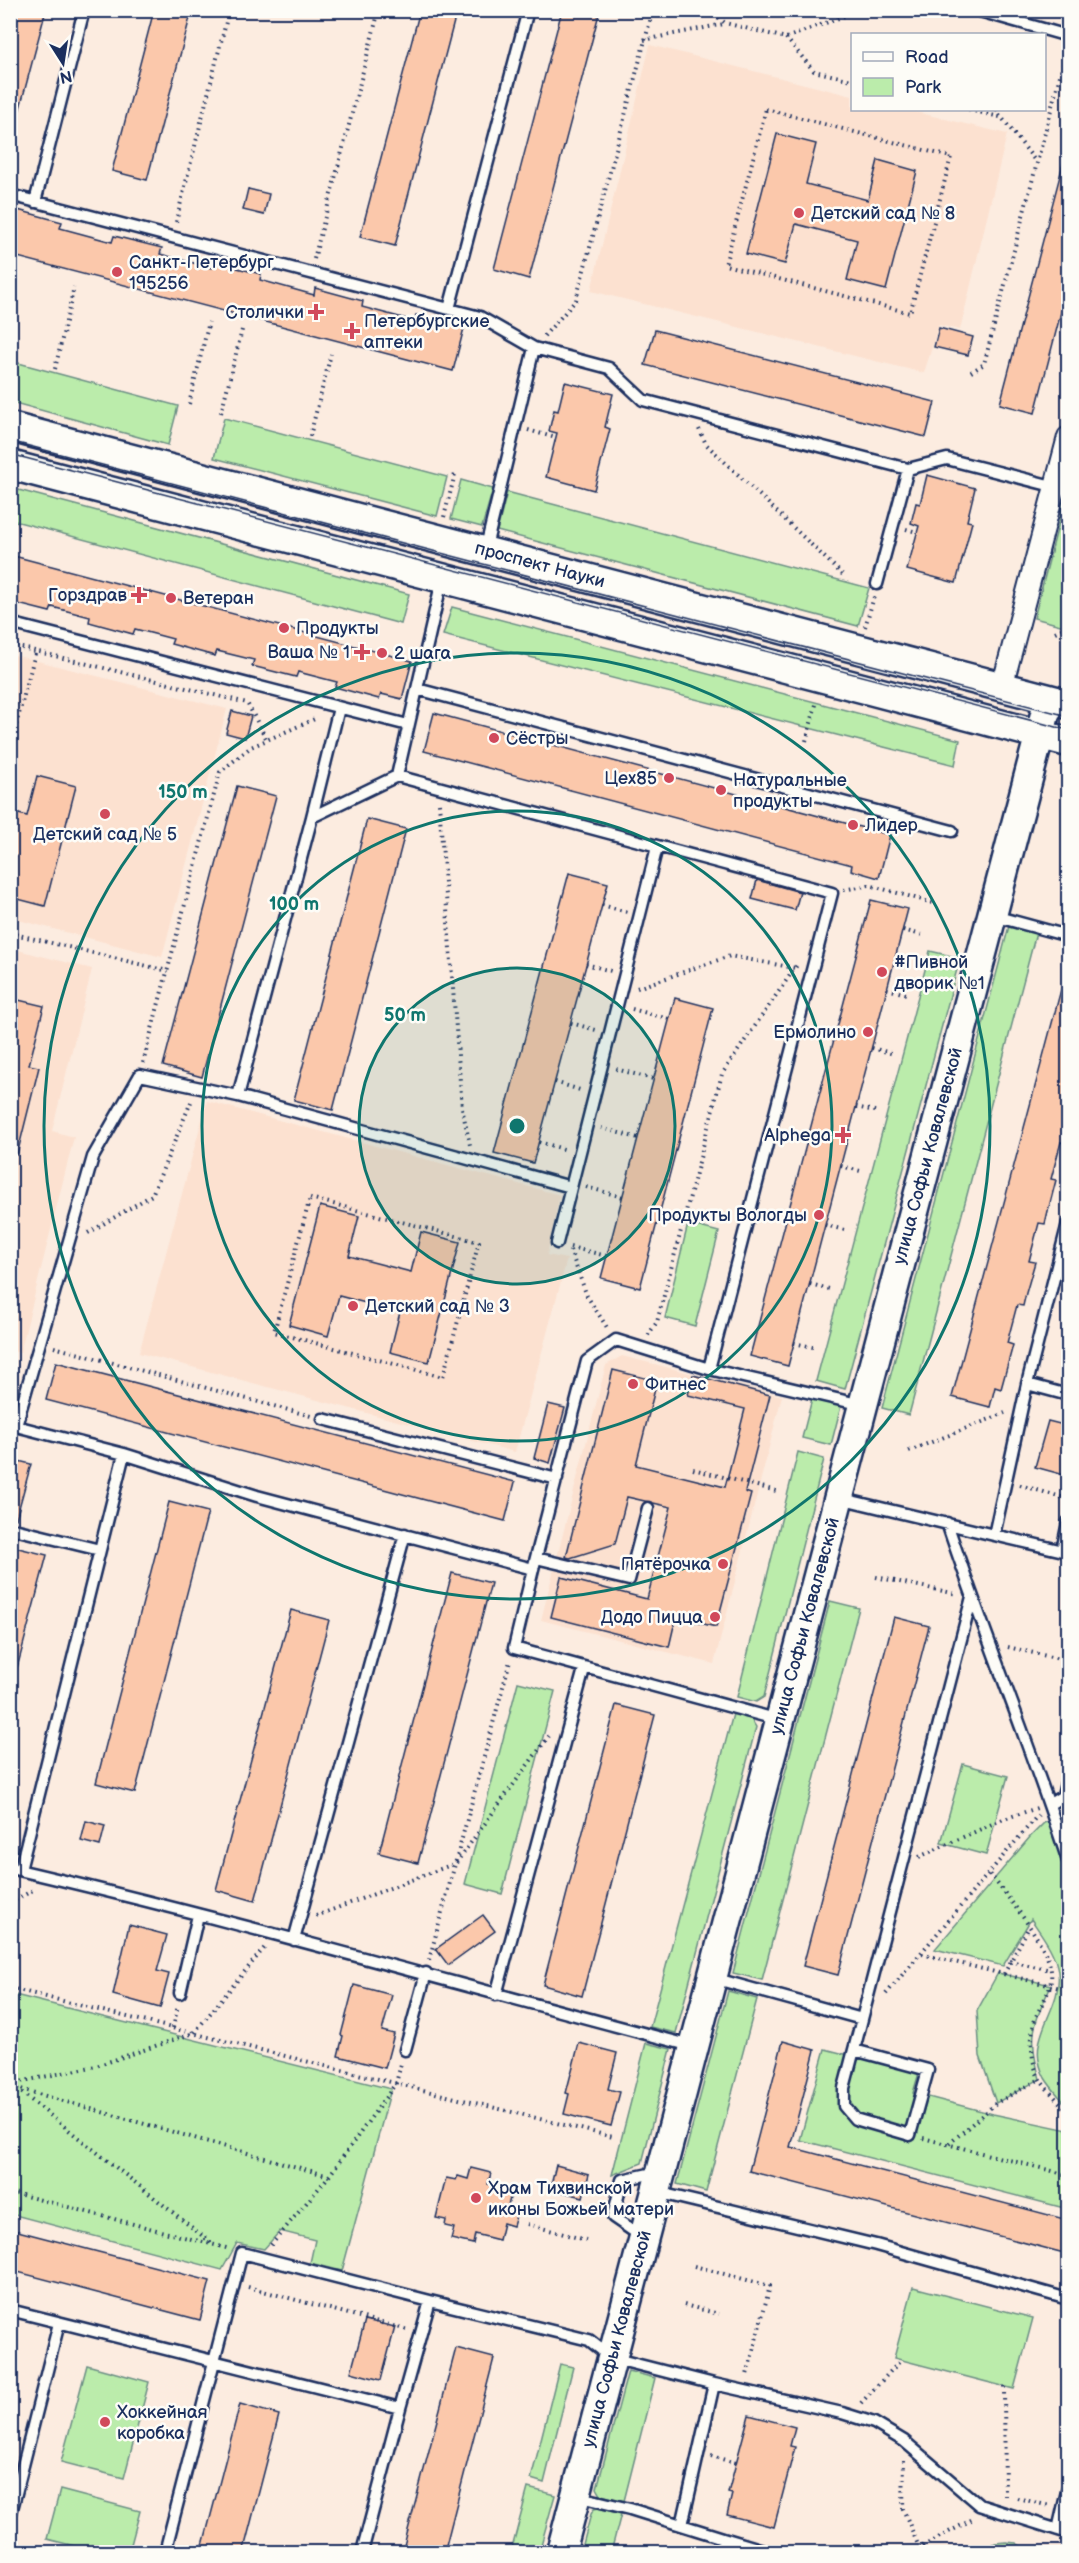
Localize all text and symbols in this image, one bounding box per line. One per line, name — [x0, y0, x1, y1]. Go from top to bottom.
north arrow — [33, 33, 93, 93]
legend — [851, 33, 1046, 111]
text: Road — [905, 47, 949, 68]
text: N — [58, 66, 74, 87]
text: Park — [905, 77, 941, 98]
place label: Детский сад № 8 — [811, 203, 955, 224]
marker: Детский сад № 8 — [792, 206, 806, 220]
place label: Санкт-Петербург 195256 — [129, 252, 274, 294]
marker: Санкт-Петербург 195256 — [110, 265, 124, 279]
place label: Столички — [225, 302, 304, 323]
marker: Столички — [309, 305, 323, 319]
place label: Петербургские аптеки — [364, 311, 489, 353]
marker: Петербургские аптеки — [345, 324, 359, 338]
street label: проспект Науки — [473, 538, 607, 592]
place label: Горздрав — [48, 585, 128, 606]
marker: Горздрав — [132, 588, 146, 602]
place label: Ветеран — [183, 588, 254, 609]
marker: Ветеран — [164, 591, 178, 605]
place label: Продукты — [296, 618, 379, 639]
marker: Продукты — [277, 621, 291, 635]
place label: Ваша № 1 — [267, 642, 350, 663]
place label: 2 шага — [394, 643, 452, 664]
marker: Ваша № 1 — [355, 645, 369, 659]
marker: 2 шага — [375, 646, 389, 660]
place label: Сёстры — [506, 728, 568, 749]
marker: Сёстры — [487, 731, 501, 745]
place label: Цех85 — [604, 768, 657, 789]
place label: Натуральные продукты — [733, 770, 847, 812]
marker: Цех85 — [662, 771, 676, 785]
text: 150 m — [158, 782, 208, 803]
marker: Натуральные продукты — [714, 783, 728, 797]
marker: Детский сад № 5 — [98, 807, 112, 821]
place label: Лидер — [864, 815, 918, 836]
marker: Лидер — [846, 818, 860, 832]
place label: Детский сад № 5 — [33, 824, 177, 845]
text: 100 m — [269, 894, 319, 915]
place label: #Пивной дворик №1 — [894, 952, 985, 994]
marker: #Пивной дворик №1 — [875, 965, 889, 979]
text: 50 m — [384, 1005, 426, 1026]
place label: Ермолино — [773, 1022, 856, 1043]
marker: Ермолино — [861, 1025, 875, 1039]
street label: улица Софьи Ковалевской — [889, 1045, 967, 1267]
centre of rings — [507, 1116, 527, 1136]
place label: Alphega — [764, 1125, 831, 1146]
marker: Alphega — [836, 1128, 850, 1142]
place label: Продукты Вологды — [648, 1205, 807, 1226]
marker: Продукты Вологды — [812, 1208, 826, 1222]
place label: Детский сад № 3 — [365, 1296, 510, 1317]
marker: Детский сад № 3 — [346, 1299, 360, 1313]
place label: Фитнес — [645, 1374, 707, 1395]
marker: Фитнес — [626, 1377, 640, 1391]
street label: улица Софьи Ковалевской — [766, 1515, 844, 1737]
place label: Пятёрочка — [621, 1554, 711, 1575]
marker: Пятёрочка — [716, 1557, 730, 1571]
place label: Додо Пицца — [601, 1607, 703, 1628]
marker: Додо Пицца — [708, 1610, 722, 1624]
place label: Храм Тихвинской иконы Божьей матери — [488, 2178, 674, 2220]
marker: Храм Тихвинской иконы Божьей матери — [469, 2191, 483, 2205]
street label: улица Софьи Ковалевской — [578, 2228, 656, 2450]
place label: Хоккейная коробка — [117, 2402, 208, 2444]
marker: Хоккейная коробка — [98, 2415, 112, 2429]

